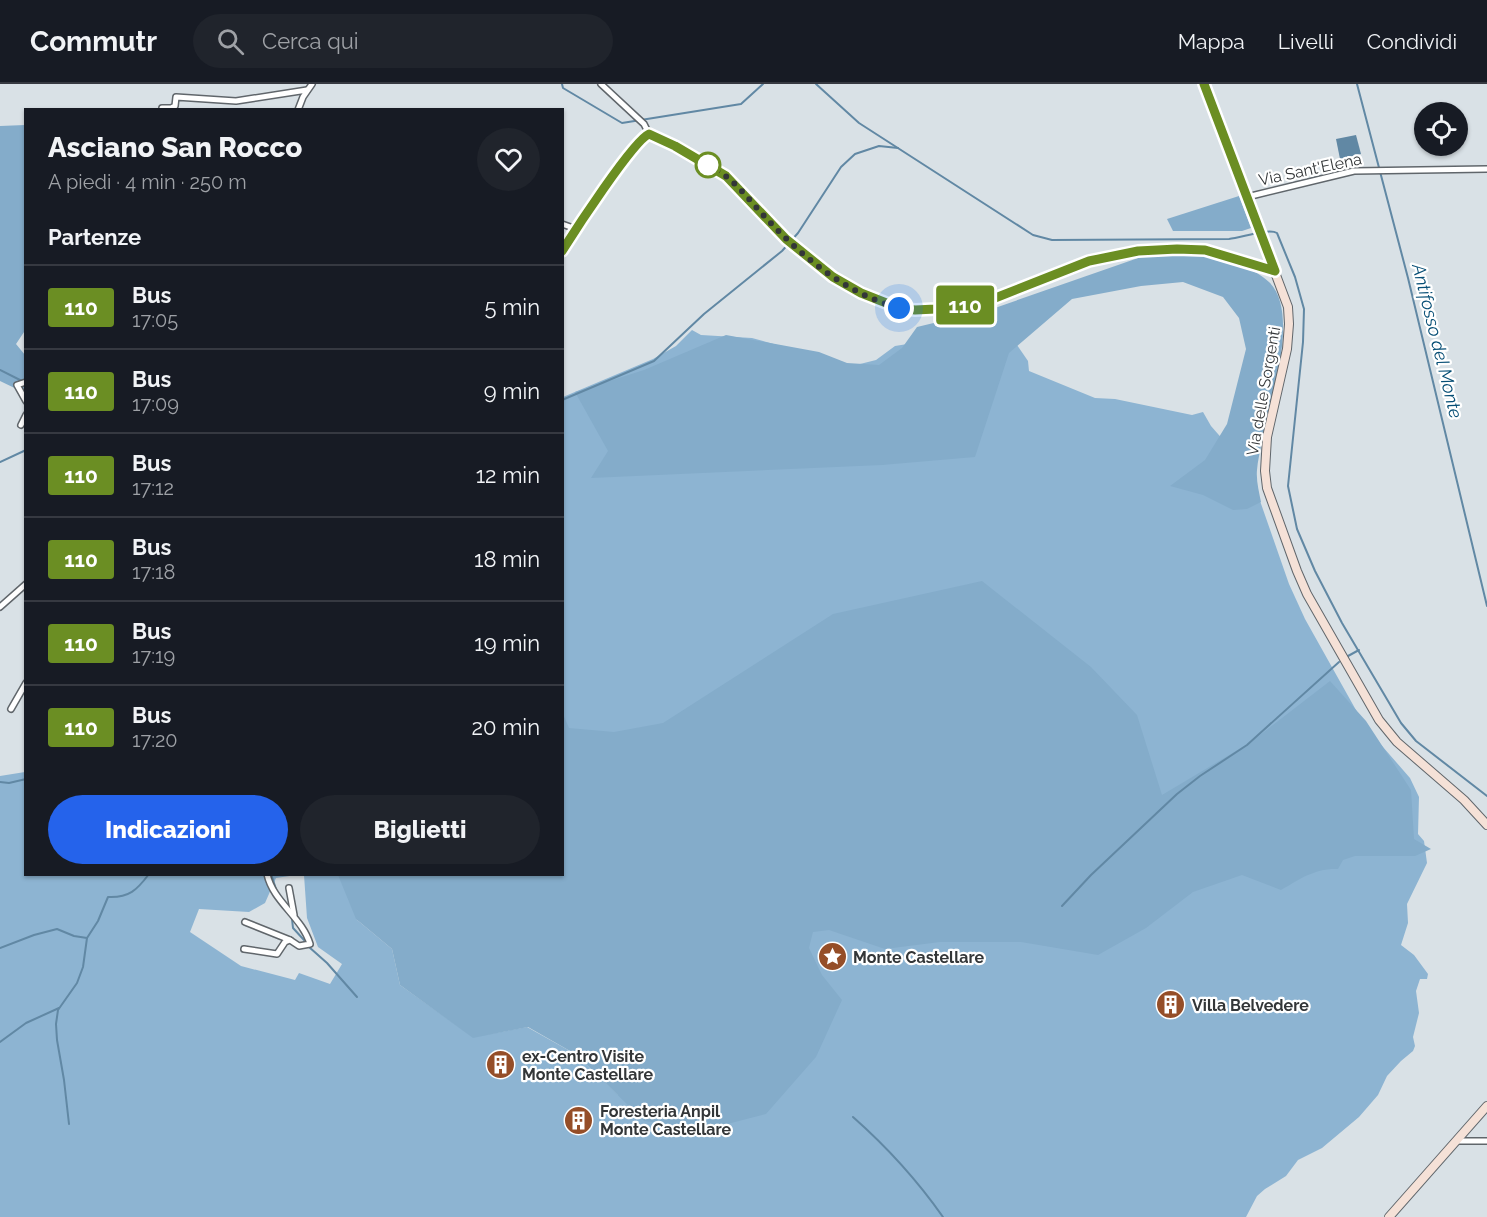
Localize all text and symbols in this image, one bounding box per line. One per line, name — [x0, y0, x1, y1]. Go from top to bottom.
search box — [193, 14, 613, 68]
text: Commutr — [30, 25, 157, 58]
icon: search — [214, 25, 247, 58]
text: Cerca qui — [262, 28, 359, 54]
text: Mappa — [1178, 29, 1245, 54]
text: Livelli — [1278, 29, 1334, 54]
text: Condividi — [1367, 29, 1457, 54]
map controls — [1414, 102, 1468, 156]
button: locate — [1414, 102, 1468, 156]
button: heart — [477, 128, 540, 191]
text: Asciano San Rocco — [48, 131, 302, 164]
street label: Via Sant'Elena — [1257, 149, 1363, 190]
unlabelled marker — [695, 152, 721, 178]
text: A piedi · 4 min · 250 m — [48, 170, 247, 194]
text: Partenze — [48, 224, 141, 250]
water label: Antifosso del Monte — [1408, 261, 1467, 421]
text: Bus — [132, 282, 171, 308]
line badge: 110 — [930, 286, 1000, 324]
your location — [884, 293, 914, 323]
text: 110 — [948, 293, 982, 318]
text: 5 min — [485, 294, 540, 320]
text: 110 — [64, 295, 98, 320]
text: 17:05 — [132, 308, 178, 332]
street label: Via delle Sorgenti — [1243, 325, 1284, 457]
text: Bus — [132, 366, 171, 392]
text: 9 min — [484, 378, 540, 404]
text: 110 — [64, 379, 98, 404]
text: 17:09 — [132, 392, 179, 416]
text: Bus — [132, 450, 171, 476]
text: 12 min — [476, 462, 540, 488]
text: 110 — [64, 463, 98, 488]
text: 17:12 — [132, 476, 174, 500]
text: Bus — [132, 534, 171, 560]
text: 18 min — [474, 546, 540, 572]
text: 110 — [64, 547, 98, 572]
text: 17:18 — [132, 560, 175, 584]
text: Bus — [132, 618, 171, 644]
text: 19 min — [474, 630, 540, 656]
text: 110 — [64, 631, 98, 656]
text: 17:19 — [132, 644, 175, 668]
text: Bus — [132, 702, 171, 728]
text: 20 min — [472, 714, 540, 740]
text: 110 — [64, 715, 98, 740]
text: 17:20 — [132, 728, 178, 752]
button: Indicazioni — [48, 795, 288, 864]
button: Biglietti — [300, 795, 540, 864]
place icon: Monte Castellare — [816, 941, 848, 973]
place label: Monte Castellare — [853, 948, 985, 967]
building icon: Villa Belvedere — [1155, 989, 1187, 1021]
place label: Villa Belvedere — [1192, 996, 1309, 1015]
place label: ex-Centro Visite Monte Castellare — [522, 1047, 654, 1084]
building icon: ex-Centro Visite Monte Castellare — [485, 1049, 517, 1081]
place label: Foresteria Anpil Monte Castellare — [600, 1102, 732, 1139]
building icon: Foresteria Anpil Monte Castellare — [563, 1104, 595, 1136]

